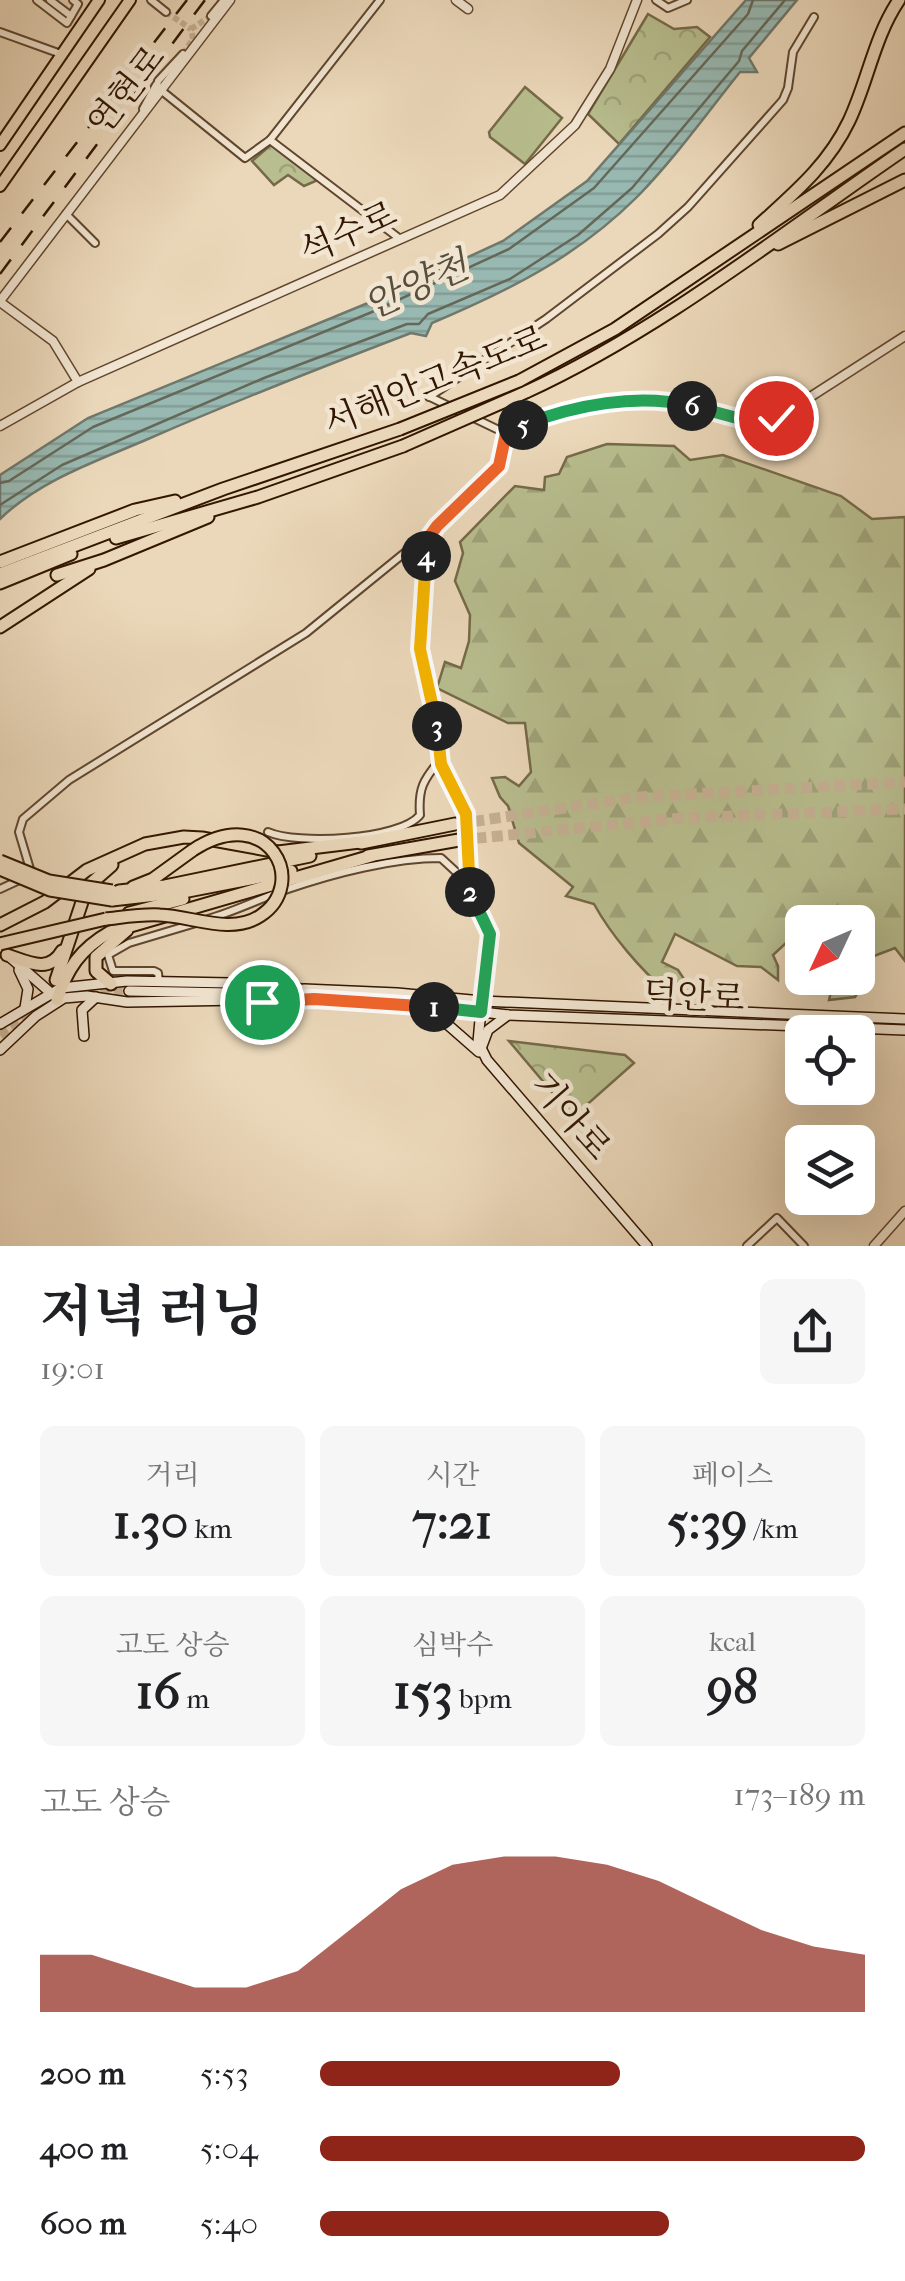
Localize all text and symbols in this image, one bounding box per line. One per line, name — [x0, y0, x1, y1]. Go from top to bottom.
street label: 연현로 — [79, 38, 174, 143]
street label: 석수로 — [294, 193, 403, 272]
water label: 안양천 — [357, 242, 478, 328]
street label: 서해안고속도로 — [318, 317, 553, 444]
pin — [734, 376, 819, 461]
pin: 6 — [667, 381, 717, 431]
text: 6 — [684, 389, 700, 422]
icon: check — [749, 391, 804, 446]
pin: 5 — [498, 400, 548, 450]
text: 5 — [517, 408, 529, 441]
pin: 4 — [401, 531, 451, 581]
text: 4 — [418, 539, 434, 572]
pin: 3 — [412, 701, 462, 751]
text: 3 — [431, 709, 443, 742]
pin: 2 — [445, 867, 495, 917]
text: 2 — [463, 875, 477, 908]
north arrow — [785, 905, 875, 995]
map controls — [785, 905, 875, 1215]
pin — [220, 960, 305, 1045]
street label: 덕안로 — [642, 973, 746, 1020]
icon: arrive — [235, 975, 290, 1030]
pin: 1 — [409, 982, 459, 1032]
text: 1 — [429, 990, 439, 1023]
button: locate — [785, 1015, 875, 1105]
street label: 기아로 — [522, 1065, 619, 1168]
button: layers — [785, 1125, 875, 1215]
button: share — [760, 1279, 865, 1384]
text: 저녁 러닝 — [40, 1280, 264, 1344]
text: 19:01 — [40, 1350, 105, 1387]
text: 거리 — [145, 1458, 200, 1491]
text: 시간 — [425, 1458, 480, 1491]
text: 페이스 — [692, 1458, 773, 1491]
text: 1.30 — [113, 1492, 188, 1551]
text: 7:21 — [413, 1492, 492, 1551]
text: 5:39 — [667, 1492, 747, 1551]
text: km — [188, 1512, 232, 1545]
text: /km — [747, 1512, 798, 1545]
text: kcal — [709, 1625, 756, 1658]
text: 고도 상승 — [115, 1628, 230, 1661]
text: 심박수 — [412, 1628, 493, 1661]
text: 98 — [707, 1658, 758, 1717]
text: 16 — [136, 1662, 180, 1721]
text: 153 — [393, 1662, 453, 1721]
text: m — [180, 1682, 210, 1715]
text: bpm — [453, 1682, 512, 1715]
text: 173–189 m — [733, 1776, 865, 1813]
text: 고도 상승 — [40, 1784, 171, 1821]
text: 200 m — [40, 2055, 125, 2092]
text: 5:53 — [200, 2055, 249, 2092]
text: 400 m — [40, 2130, 128, 2167]
text: 5:04 — [200, 2130, 258, 2167]
text: 600 m — [40, 2205, 126, 2242]
text: 5:40 — [200, 2205, 258, 2242]

